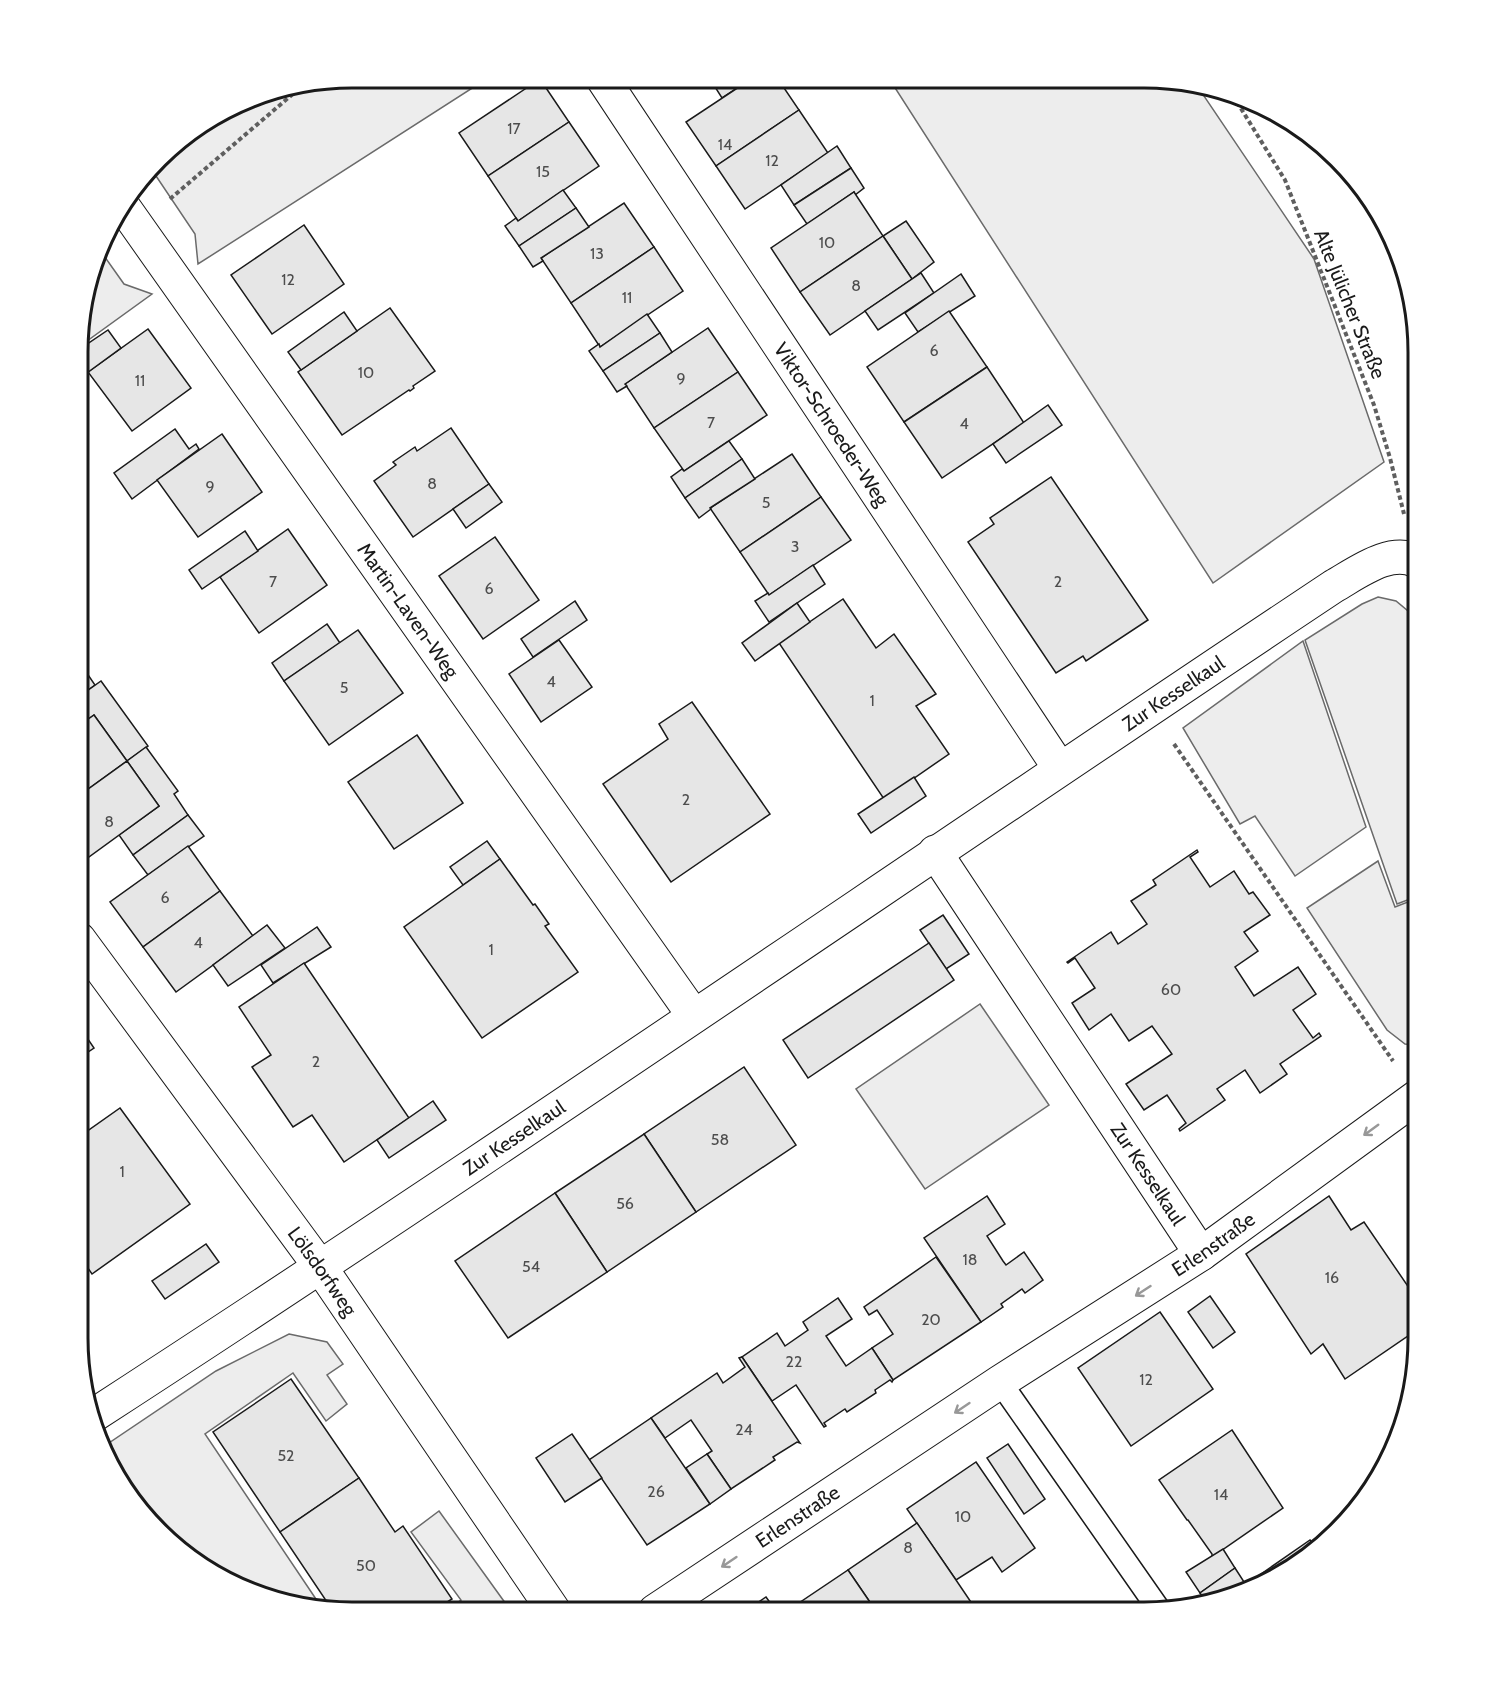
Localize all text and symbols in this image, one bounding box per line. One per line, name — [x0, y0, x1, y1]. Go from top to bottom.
house number: 17 — [507, 119, 521, 138]
house number: 14 — [718, 135, 732, 154]
house number: 12 — [765, 151, 779, 170]
house number: 15 — [536, 162, 550, 181]
street label: Alte Jülicher Straße — [1309, 226, 1391, 382]
house number: 10 — [819, 233, 835, 252]
house number: 13 — [590, 244, 604, 263]
house number: 12 — [281, 270, 295, 289]
house number: 8 — [851, 276, 861, 295]
house number: 11 — [622, 288, 632, 307]
street label: Viktor-Schroeder-Weg — [769, 338, 895, 511]
house number: 6 — [929, 341, 939, 360]
house number: 10 — [358, 363, 374, 382]
house number: 9 — [676, 369, 686, 388]
house number: 11 — [135, 371, 145, 390]
house number: 7 — [707, 413, 715, 432]
house number: 4 — [959, 414, 969, 433]
house number: 8 — [427, 474, 437, 493]
house number: 9 — [205, 477, 215, 496]
house number: 5 — [762, 493, 770, 512]
house number: 3 — [791, 537, 799, 556]
street label: Martin-Laven-Weg — [352, 538, 465, 684]
house number: 7 — [269, 572, 277, 591]
house number: 2 — [1054, 572, 1062, 591]
house number: 6 — [484, 579, 494, 598]
street label: Zur Kesselkaul — [1118, 650, 1229, 736]
house number: 4 — [546, 672, 556, 691]
house number: 5 — [340, 678, 348, 697]
house number: 1 — [869, 691, 875, 710]
house number: 2 — [682, 790, 690, 809]
house number: 8 — [104, 812, 114, 831]
house number: 6 — [160, 888, 170, 907]
house number: 4 — [193, 933, 203, 952]
house number: 1 — [488, 940, 494, 959]
house number: 60 — [1161, 980, 1181, 999]
house number: 2 — [312, 1052, 320, 1071]
street label: Zur Kesselkaul — [458, 1095, 570, 1180]
street label: Zur Kesselkaul — [1105, 1118, 1191, 1230]
one-way arrow — [1364, 1124, 1380, 1137]
house number: 58 — [711, 1130, 729, 1149]
house number: 1 — [119, 1162, 125, 1181]
house number: 56 — [616, 1194, 634, 1213]
street label: Erlenstraße — [1167, 1207, 1259, 1281]
street label: Lölsdorfweg — [283, 1222, 363, 1321]
house number: 18 — [963, 1250, 977, 1269]
house number: 54 — [522, 1257, 540, 1276]
house number: 16 — [1325, 1268, 1339, 1287]
one-way arrow — [1135, 1285, 1152, 1297]
house number: 20 — [921, 1310, 941, 1329]
house number: 22 — [786, 1352, 802, 1371]
house number: 12 — [1139, 1370, 1153, 1389]
one-way arrow — [954, 1402, 970, 1414]
house number: 24 — [735, 1420, 753, 1439]
house number: 52 — [277, 1446, 295, 1465]
street label: Erlenstraße — [751, 1480, 844, 1553]
house number: 26 — [647, 1482, 665, 1501]
house number: 14 — [1214, 1485, 1228, 1504]
house number: 10 — [955, 1507, 971, 1526]
house number: 8 — [903, 1538, 913, 1557]
house number: 50 — [356, 1556, 376, 1575]
one-way arrow — [721, 1556, 738, 1568]

